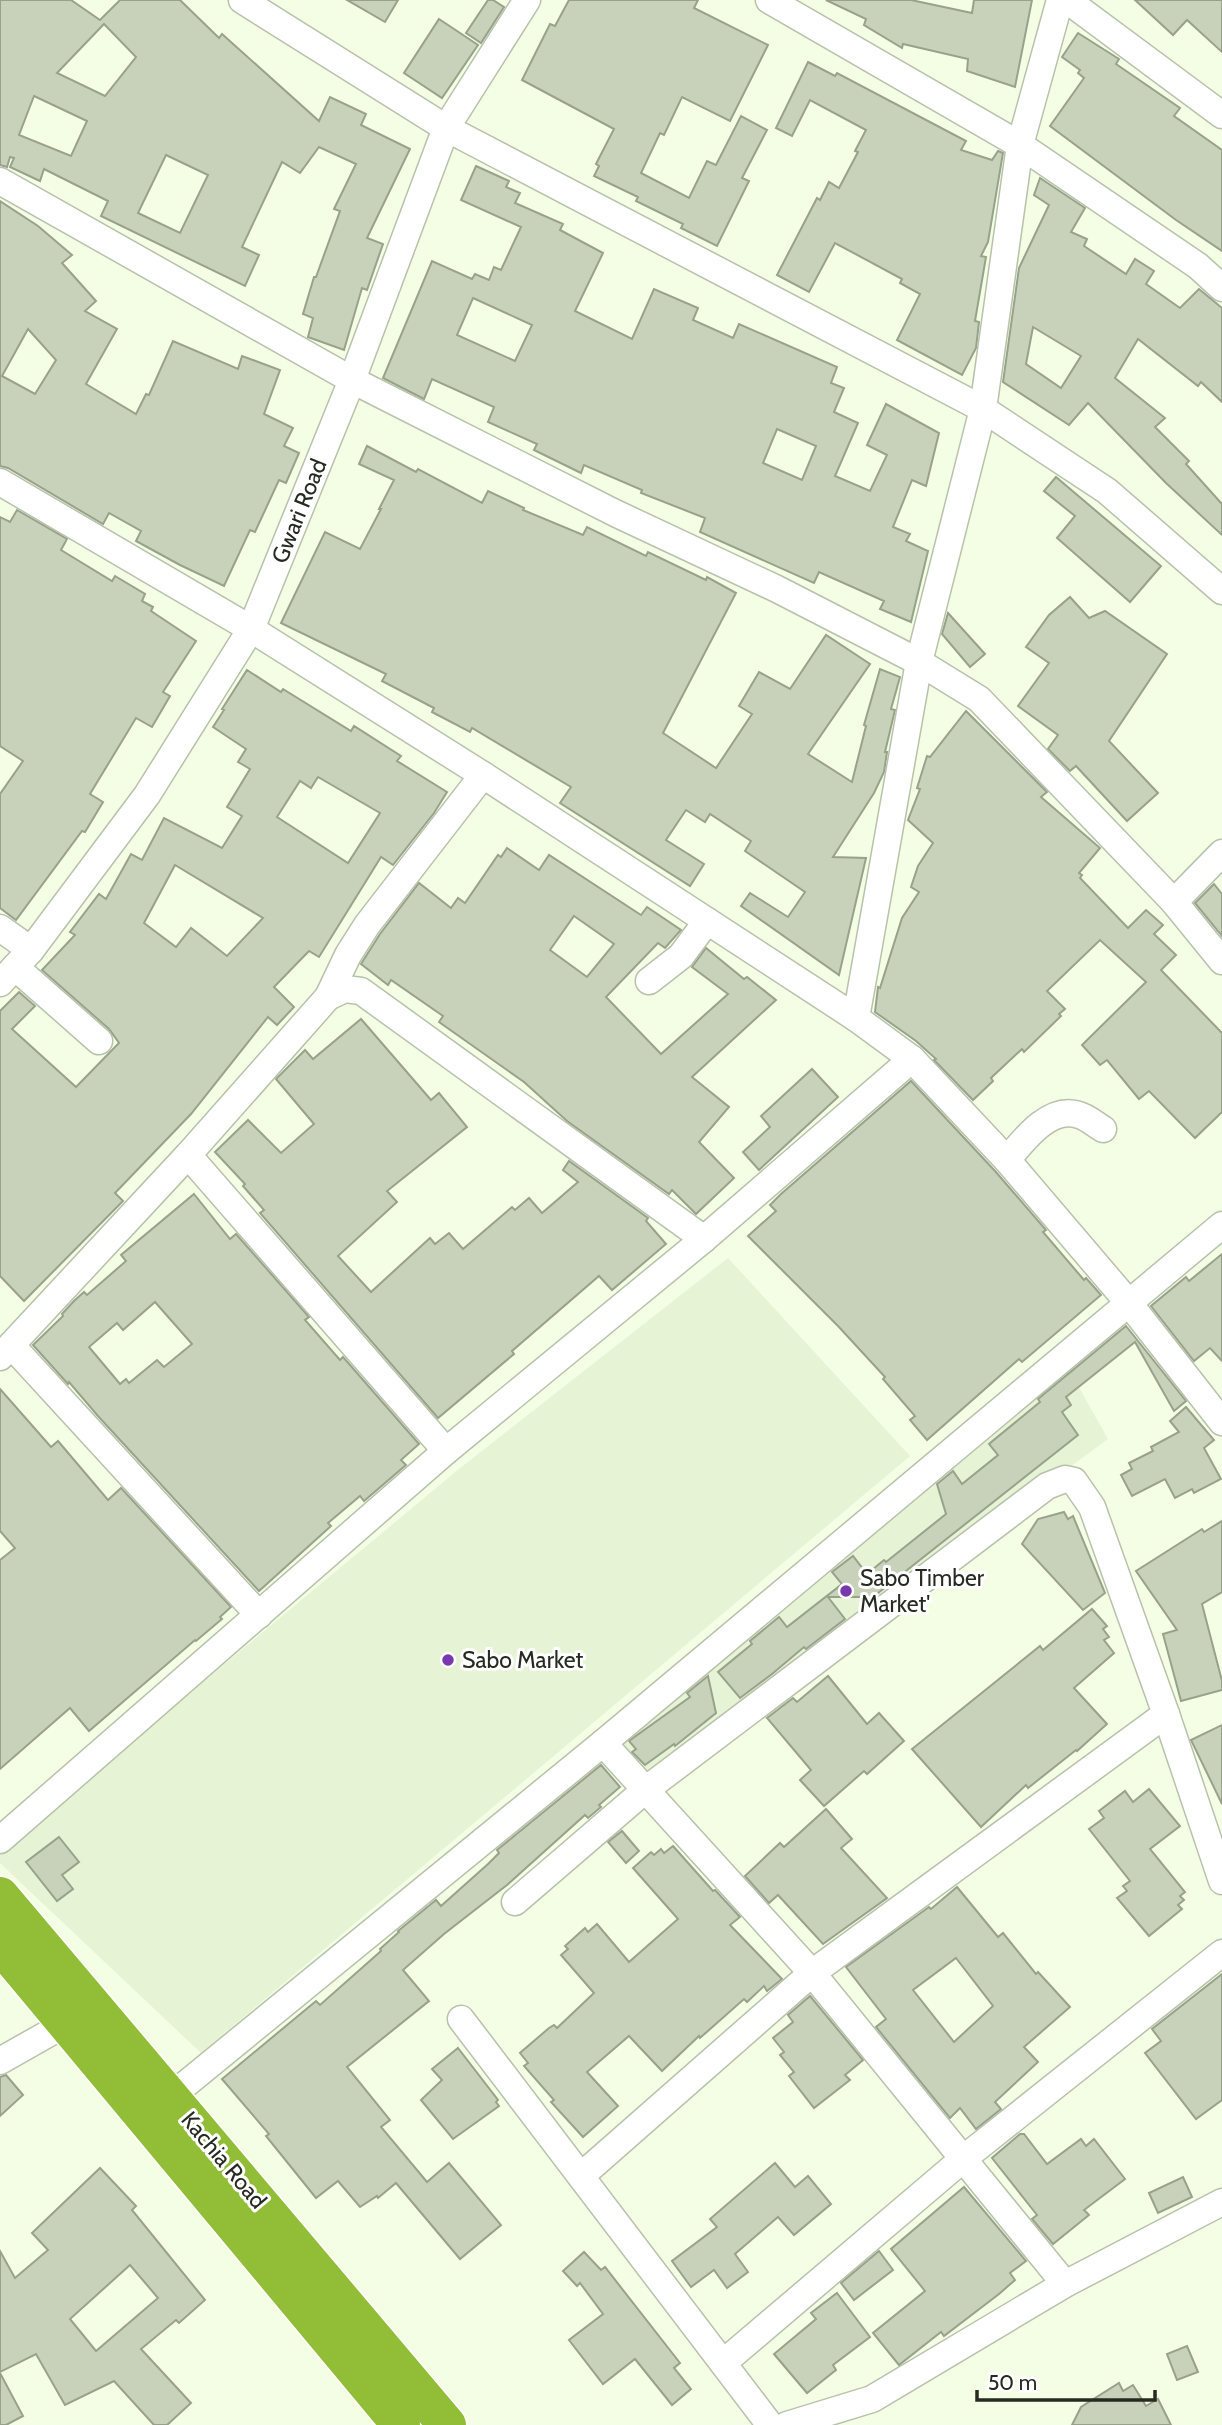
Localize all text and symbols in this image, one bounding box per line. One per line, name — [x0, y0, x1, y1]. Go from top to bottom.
street label: Gwari Road — [265, 455, 333, 567]
place label: Sabo Timber Market' — [860, 1564, 985, 1618]
marker: Sabo Timber Market' — [838, 1583, 854, 1599]
place label: Sabo Market — [462, 1646, 583, 1674]
marker: Sabo Market — [440, 1652, 456, 1668]
street label: Kachia Road — [175, 2106, 273, 2214]
scale bar — [977, 2358, 1156, 2402]
text: 50 m — [988, 2370, 1037, 2395]

